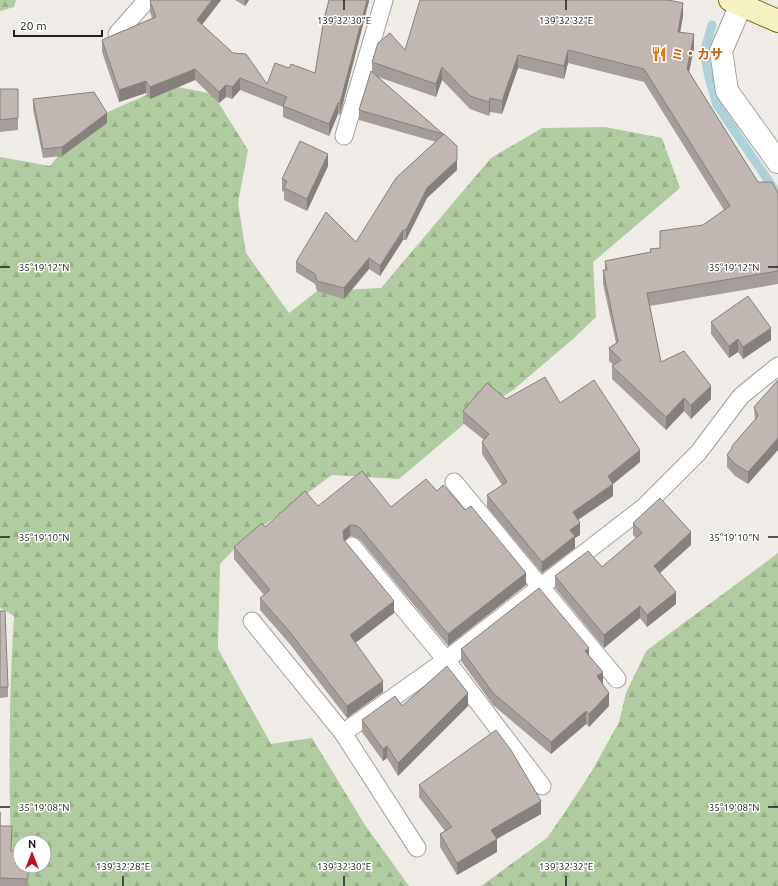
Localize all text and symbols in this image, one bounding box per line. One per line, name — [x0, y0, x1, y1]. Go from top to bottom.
scale bar — [14, 12, 102, 38]
text: 139°32'30"E — [317, 15, 372, 26]
text: 139°32'32"E — [539, 15, 594, 26]
text: 20 m — [20, 19, 47, 32]
restaurant icon: ミ・カサ — [650, 45, 668, 63]
place label: ミ・カサ — [671, 47, 723, 61]
text: 35°19'12"N — [19, 262, 69, 273]
text: 35°19'12"N — [709, 262, 759, 273]
text: 35°19'10"N — [19, 532, 69, 543]
text: 35°19'10"N — [709, 532, 759, 543]
text: 35°19'08"N — [19, 802, 69, 813]
text: 35°19'08"N — [709, 802, 759, 813]
north arrow — [12, 834, 52, 874]
text: N — [28, 838, 36, 850]
text: 139°32'28"E — [96, 861, 151, 872]
text: 139°32'30"E — [317, 861, 372, 872]
text: 139°32'32"E — [539, 861, 594, 872]

